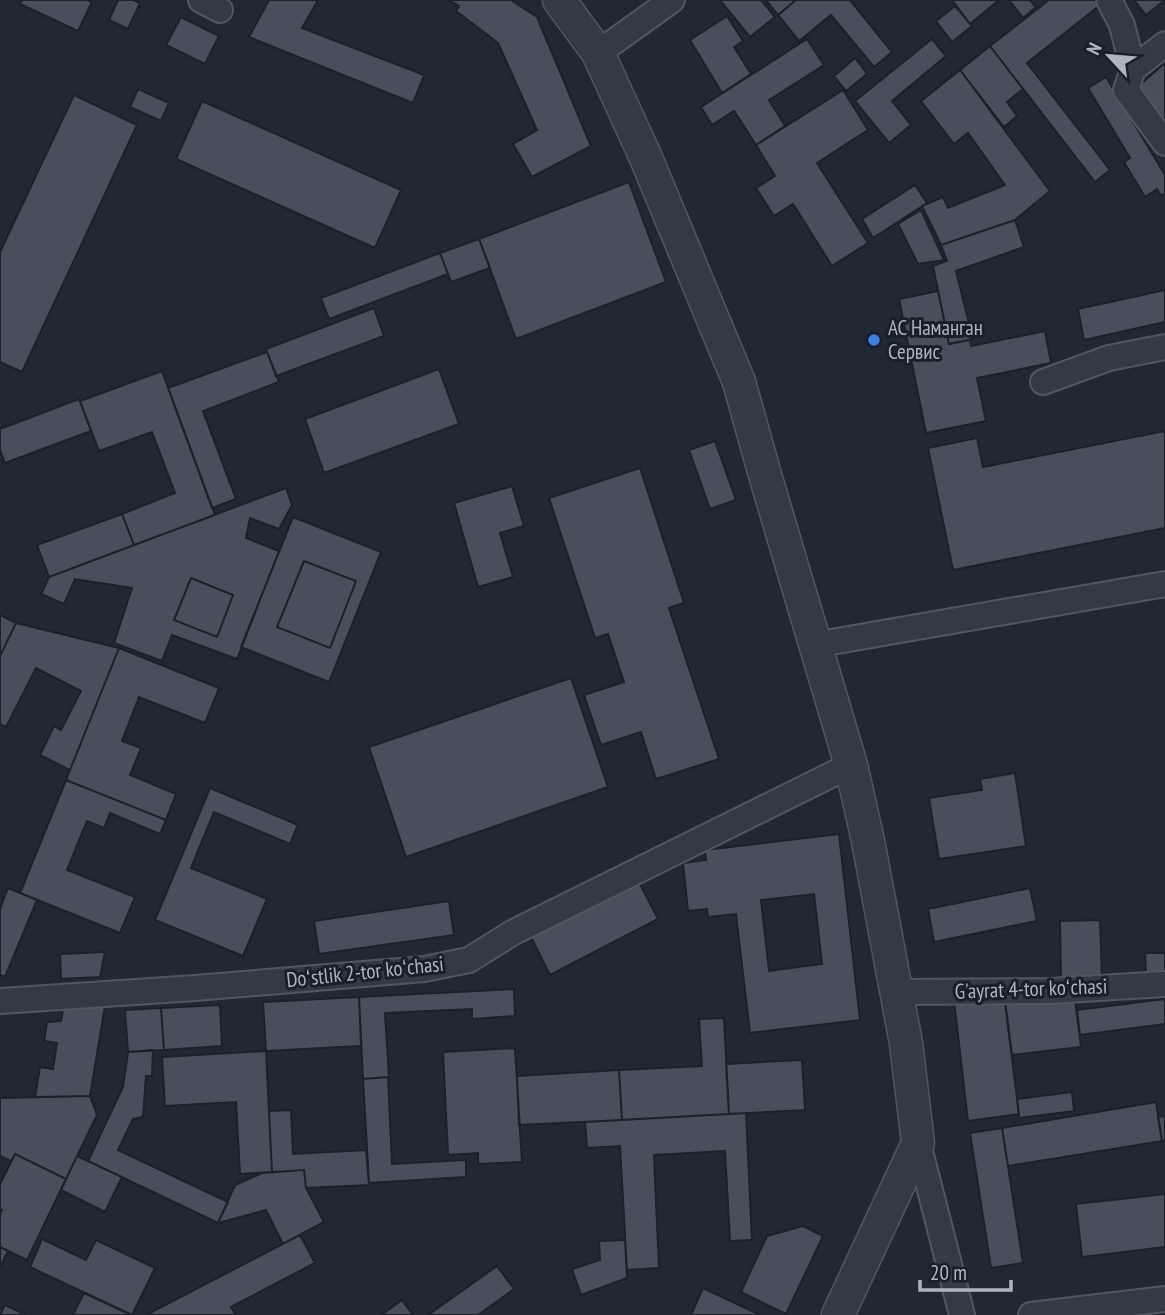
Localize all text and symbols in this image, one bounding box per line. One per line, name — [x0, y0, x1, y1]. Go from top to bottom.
north arrow — [1074, 21, 1144, 91]
text: N — [1081, 39, 1107, 58]
place label: АС Наманган Сервис — [888, 314, 983, 365]
marker: АС Наманган Сервис — [866, 332, 882, 348]
street label: Doʻstlik 2-tor koʻchasi — [285, 950, 445, 993]
street label: G'ayrat 4-tor koʻchasi — [954, 972, 1108, 1005]
scale bar — [920, 1248, 1011, 1292]
text: 20 m — [930, 1259, 967, 1286]

